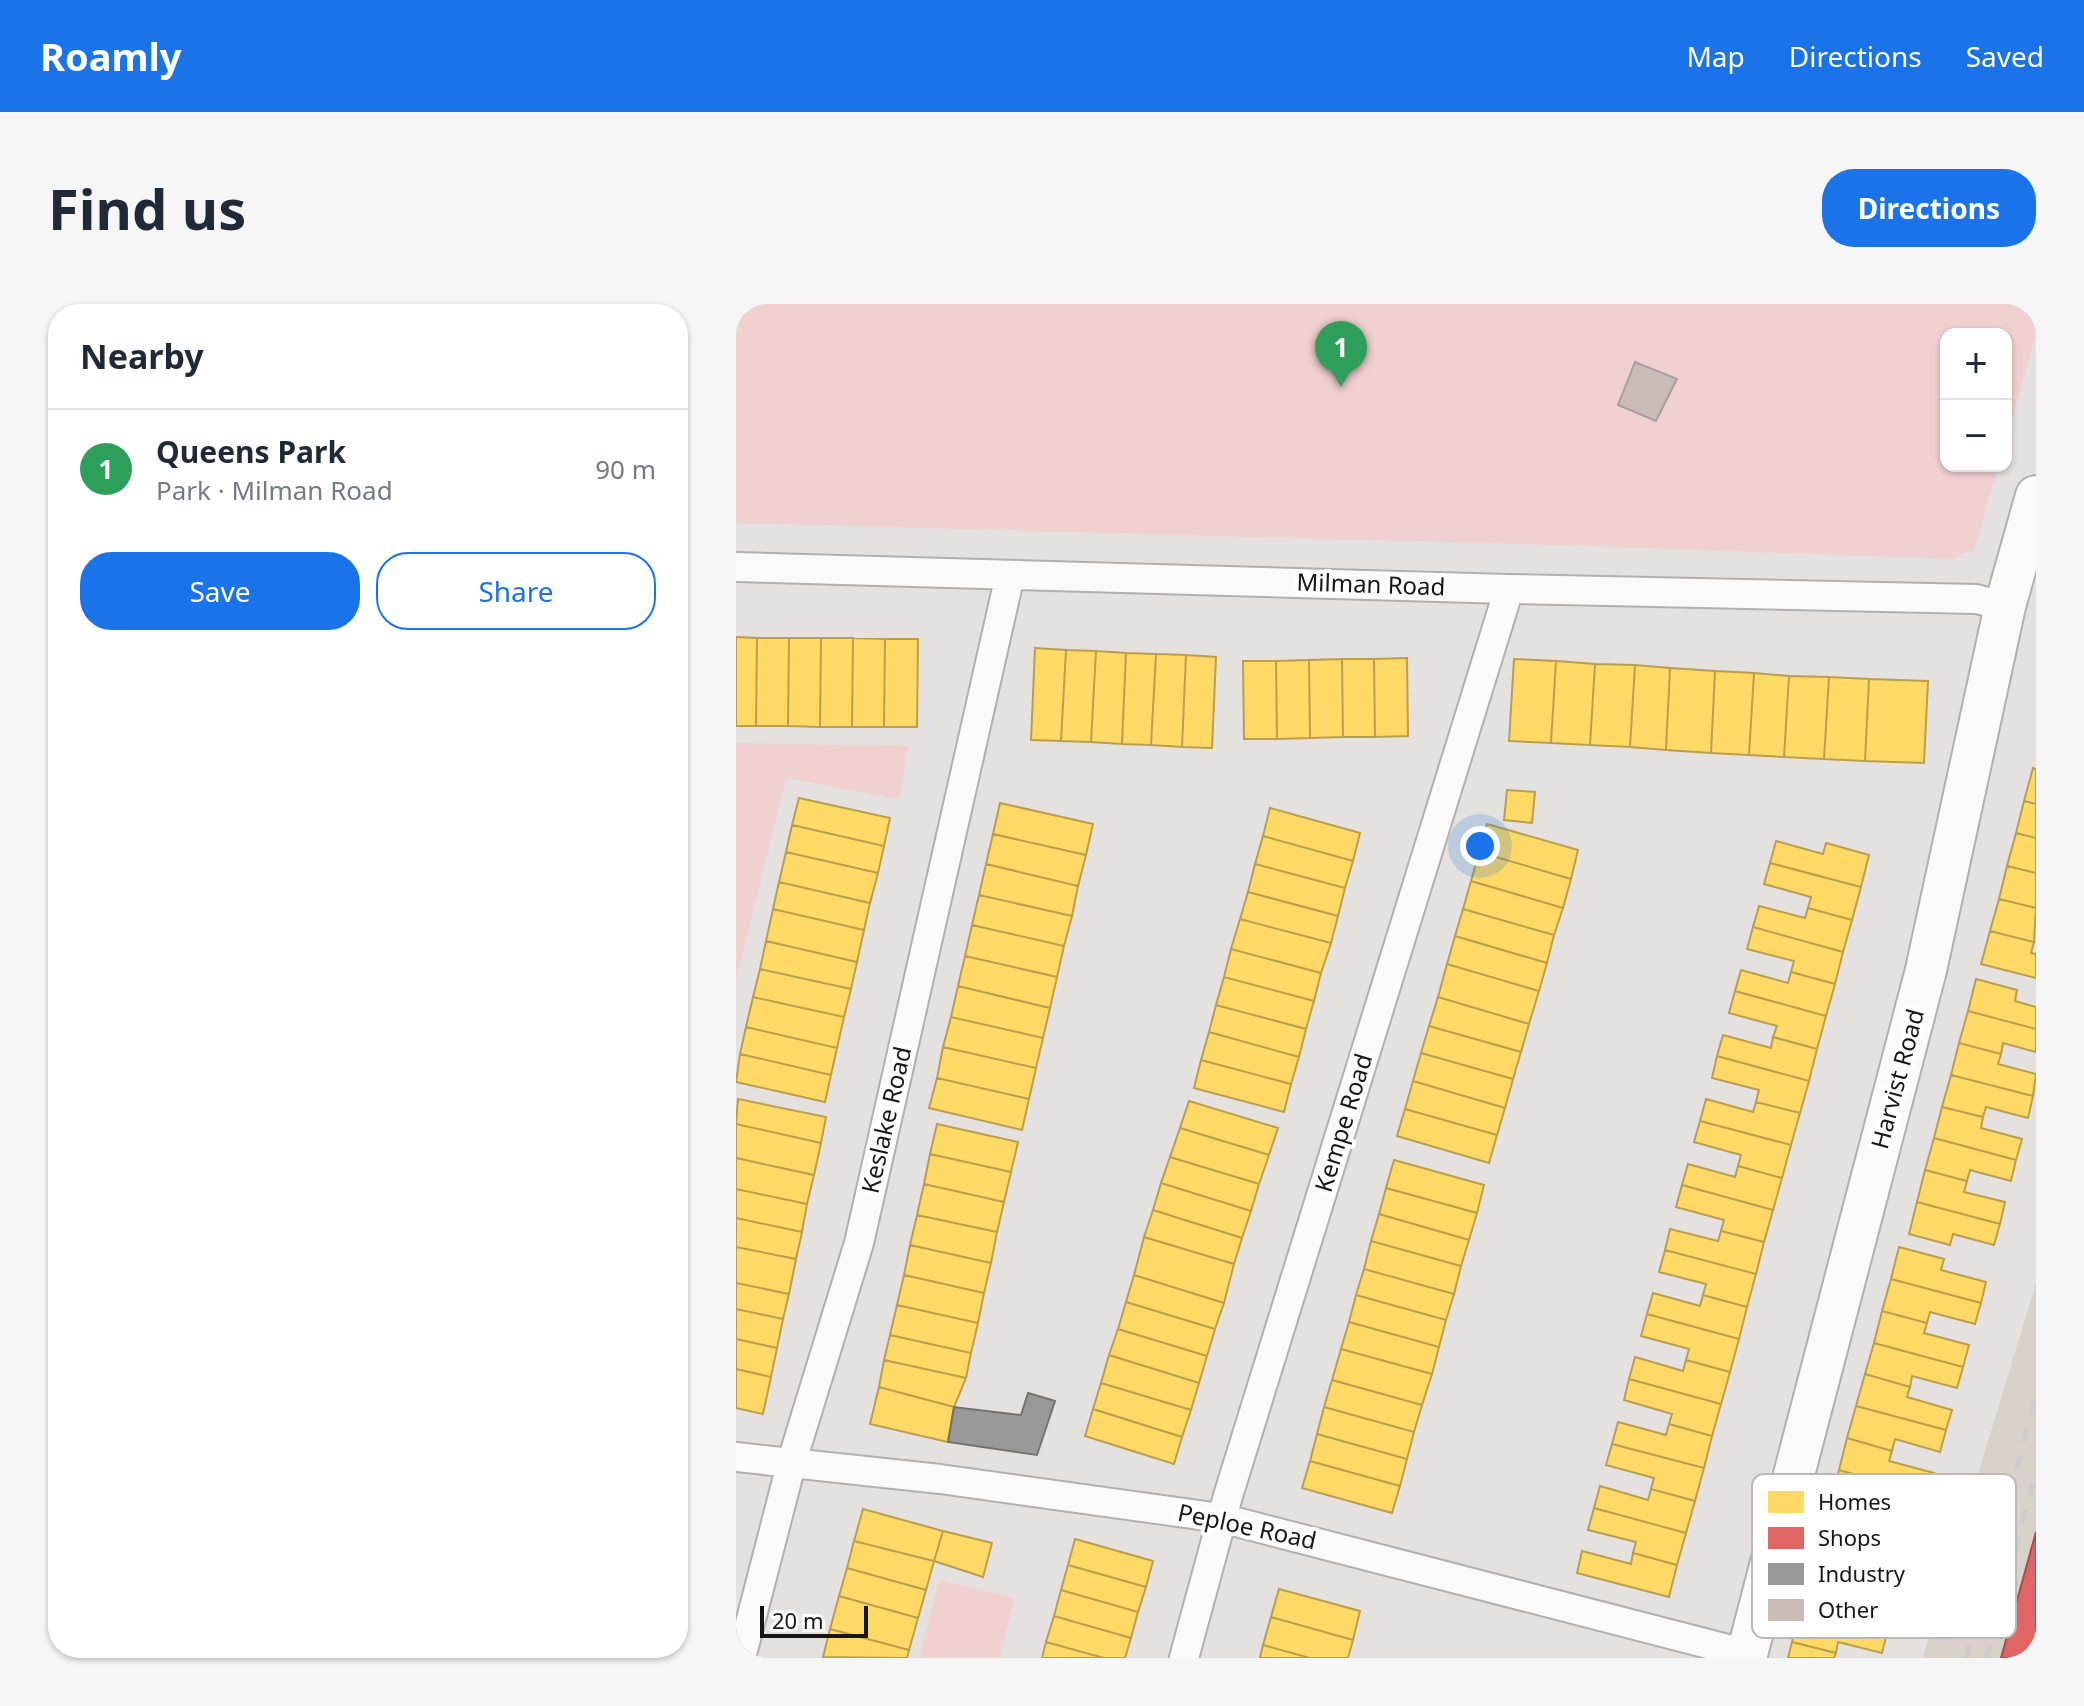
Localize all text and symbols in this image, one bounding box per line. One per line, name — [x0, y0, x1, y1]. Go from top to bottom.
text: Roamly — [40, 30, 182, 82]
text: Map — [1686, 37, 1745, 75]
text: Directions — [1789, 37, 1922, 75]
text: Saved — [1966, 37, 2044, 75]
button: Directions — [1822, 169, 2036, 247]
text: Find us — [48, 170, 246, 246]
pin: 1 — [1315, 321, 1367, 387]
map controls — [1940, 328, 2012, 472]
button: + — [1940, 328, 2012, 400]
text: Nearby — [80, 333, 204, 379]
button: − — [1940, 400, 2012, 472]
text: Queens Park — [156, 431, 346, 472]
text: 1 — [99, 451, 113, 487]
text: 90 m — [595, 451, 656, 487]
text: Park · Milman Road — [156, 472, 393, 508]
button: Save — [80, 552, 360, 630]
button: Share — [376, 552, 656, 630]
street label: Milman Road — [1296, 564, 1446, 603]
your location — [1460, 826, 1500, 866]
street label: Harvist Road — [1862, 1005, 1931, 1152]
street label: Keslake Road — [853, 1043, 918, 1196]
street label: Kempe Road — [1306, 1049, 1379, 1196]
legend — [1752, 1474, 2016, 1638]
text: Homes — [1818, 1486, 1891, 1516]
street label: Peploe Road — [1175, 1495, 1320, 1556]
text: Shops — [1818, 1522, 1881, 1552]
text: Industry — [1818, 1558, 1906, 1588]
text: Other — [1818, 1594, 1878, 1624]
scale bar — [760, 1602, 868, 1638]
text: 20 m — [772, 1605, 823, 1635]

